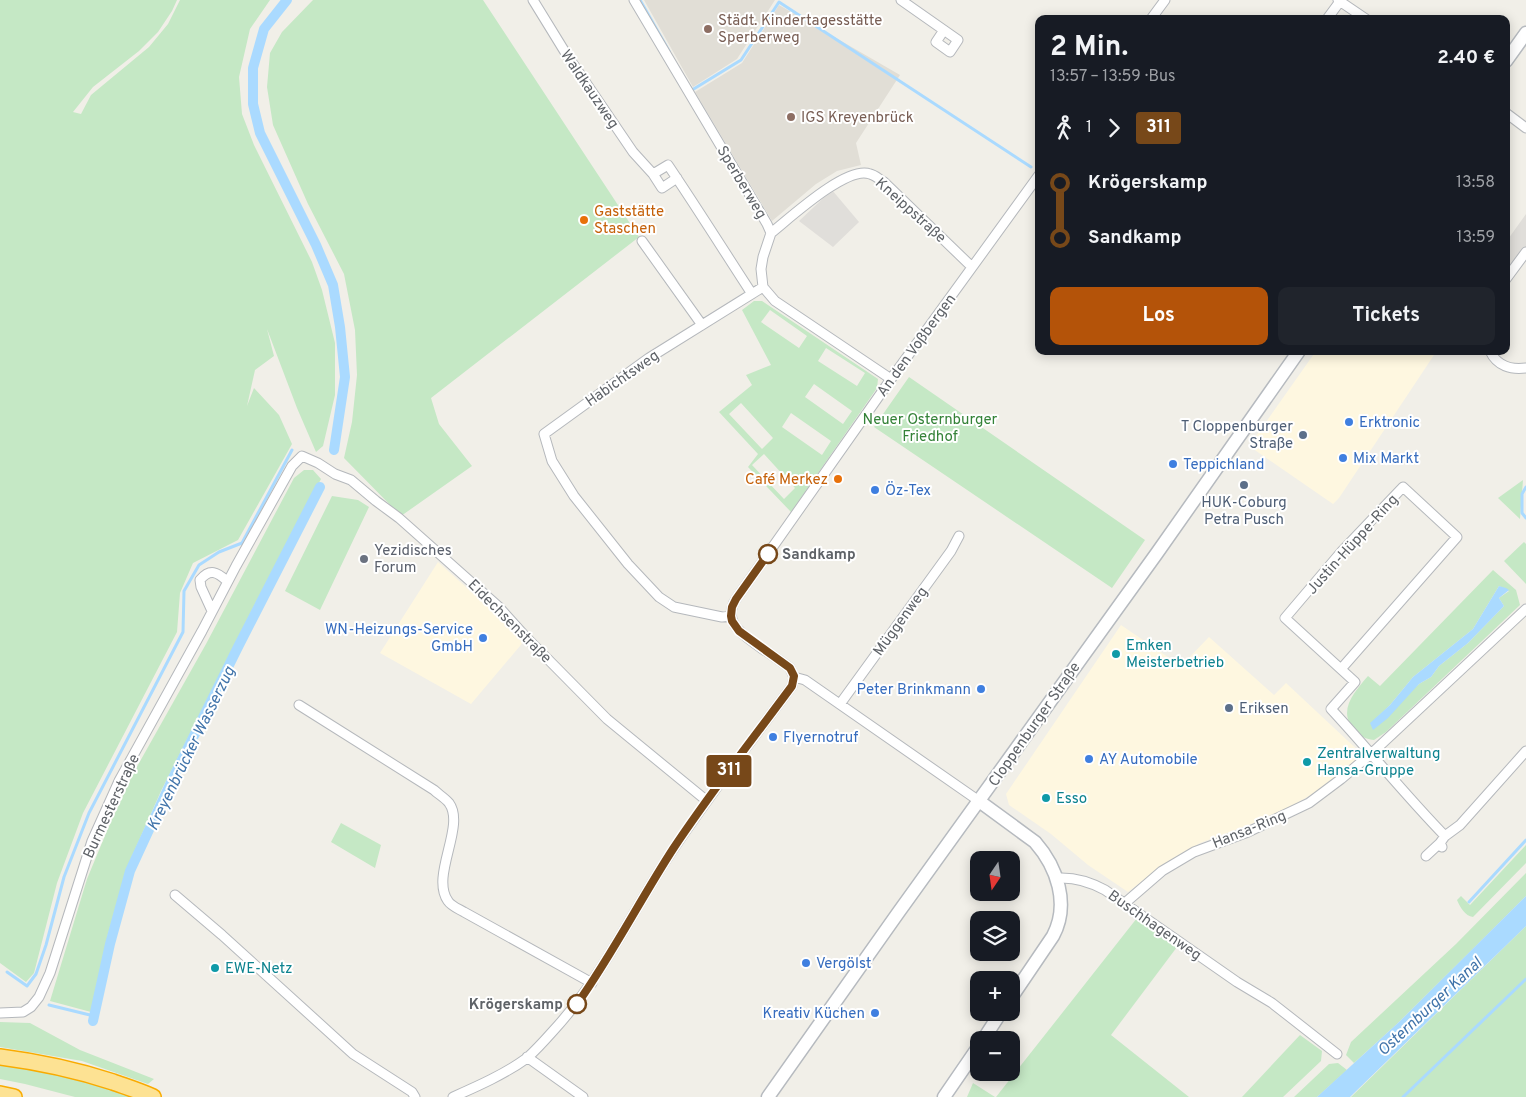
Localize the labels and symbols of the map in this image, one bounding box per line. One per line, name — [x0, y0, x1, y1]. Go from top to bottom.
place label: Städt. Kindertagesstätte Sperberweg — [718, 12, 882, 48]
marker: Städt. Kindertagesstätte Sperberweg — [702, 23, 714, 35]
street label: Waldkauzweg — [555, 47, 622, 133]
place label: IGS Kreyenbrück — [801, 109, 914, 128]
marker: IGS Kreyenbrück — [785, 111, 797, 123]
street label: Sperberweg — [712, 143, 770, 223]
street label: Kneippstraße — [871, 174, 949, 248]
place label: Gaststätte Staschen — [594, 203, 664, 239]
marker: Gaststätte Staschen — [578, 214, 590, 226]
street label: An den Voßbergen — [873, 291, 961, 401]
street label: Habichtsweg — [582, 347, 663, 412]
park label: Neuer Osternburger Friedhof — [863, 411, 998, 447]
place label: Erktronic — [1359, 414, 1420, 433]
marker: Erktronic — [1343, 416, 1355, 428]
place label: T Cloppenburger Straße — [1181, 418, 1293, 454]
marker: T Cloppenburger Straße — [1297, 429, 1309, 441]
place label: Mix Markt — [1353, 450, 1419, 469]
marker: Mix Markt — [1337, 452, 1349, 464]
place label: Teppichland — [1183, 456, 1264, 475]
marker: Teppichland — [1167, 458, 1179, 470]
place label: Café Merkez — [745, 471, 828, 490]
marker: Café Merkez — [832, 473, 844, 485]
marker: HUK-Coburg Petra Pusch — [1238, 479, 1250, 491]
place label: Öz-Tex — [885, 481, 931, 501]
marker: Öz-Tex — [869, 484, 881, 496]
street label: Justin-Hüppe-Ring — [1303, 491, 1403, 599]
place label: HUK-Coburg Petra Pusch — [1201, 494, 1287, 530]
place label: Yezidisches Forum — [374, 542, 452, 578]
marker: Sandkamp — [758, 544, 778, 564]
place label: Sandkamp — [782, 546, 856, 565]
marker: Yezidisches Forum — [358, 553, 370, 565]
street label: Eidechsenstraße — [463, 576, 555, 668]
street label: Müggenweg — [870, 583, 933, 660]
place label: WN-Heizungs-Service GmbH — [325, 621, 473, 657]
marker: WN-Heizungs-Service GmbH — [477, 632, 489, 644]
place label: Emken Meisterbetrieb — [1126, 637, 1224, 673]
marker: Emken Meisterbetrieb — [1110, 648, 1122, 660]
street label: Cloppenburger Straße — [985, 659, 1085, 791]
water label: Kreyenbrücker Wasserzug — [143, 663, 240, 834]
place label: Peter Brinkmann — [857, 681, 971, 700]
marker: Peter Brinkmann — [975, 683, 987, 695]
place label: Eriksen — [1239, 700, 1289, 719]
marker: Eriksen — [1223, 702, 1235, 714]
place label: Flyernotruf — [783, 729, 858, 748]
marker: Flyernotruf — [767, 731, 779, 743]
place label: Zentralverwaltung Hansa-Gruppe — [1317, 745, 1440, 781]
street label: Burmesterstraße — [80, 751, 145, 862]
place label: AY Automobile — [1099, 751, 1198, 770]
marker: AY Automobile — [1083, 753, 1095, 765]
line badge: 311 — [700, 755, 758, 787]
marker: Zentralverwaltung Hansa-Gruppe — [1301, 756, 1313, 768]
place label: Esso — [1056, 790, 1087, 809]
marker: Esso — [1040, 792, 1052, 804]
street label: Hansa-Ring — [1210, 807, 1289, 854]
north arrow — [970, 851, 1020, 901]
street label: Buschhagenweg — [1104, 887, 1205, 966]
water label: Osternburger Kanal — [1374, 953, 1487, 1061]
place label: Vergölst — [816, 955, 871, 974]
marker: Vergölst — [800, 957, 812, 969]
place label: EWE-Netz — [225, 960, 293, 979]
marker: EWE-Netz — [209, 962, 221, 974]
marker: Krögerskamp — [567, 994, 587, 1014]
place label: Krögerskamp — [469, 996, 563, 1015]
place label: Kreativ Küchen — [762, 1005, 865, 1024]
marker: Kreativ Küchen — [869, 1007, 881, 1019]

